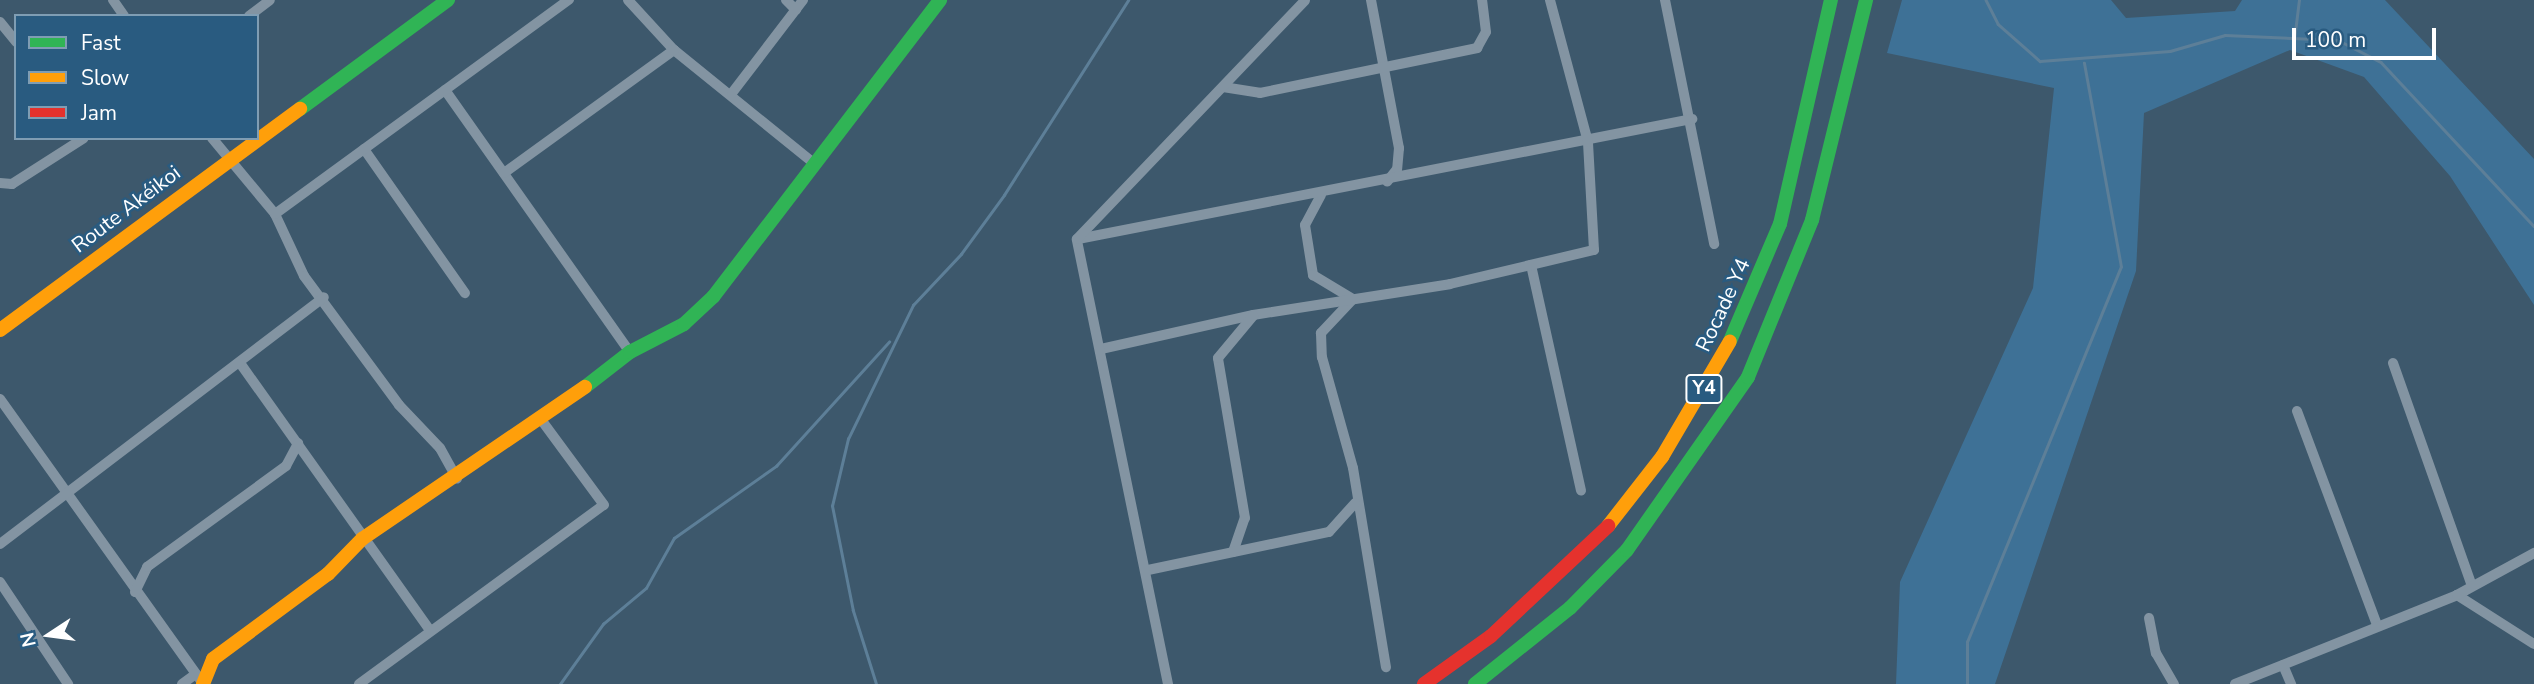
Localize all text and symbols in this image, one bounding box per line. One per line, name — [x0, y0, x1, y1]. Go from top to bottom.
legend — [14, 14, 259, 140]
scale bar — [2296, 14, 2440, 58]
text: 100 m — [2305, 26, 2366, 54]
text: Fast — [81, 29, 121, 57]
text: Slow — [81, 64, 129, 92]
text: Jam — [81, 99, 117, 127]
street label: Route Akéikoi — [67, 160, 185, 258]
street label: Rocade Y4 — [1690, 254, 1756, 356]
road number: Y4 — [1685, 374, 1723, 404]
north arrow — [14, 600, 84, 670]
text: N — [14, 630, 43, 650]

